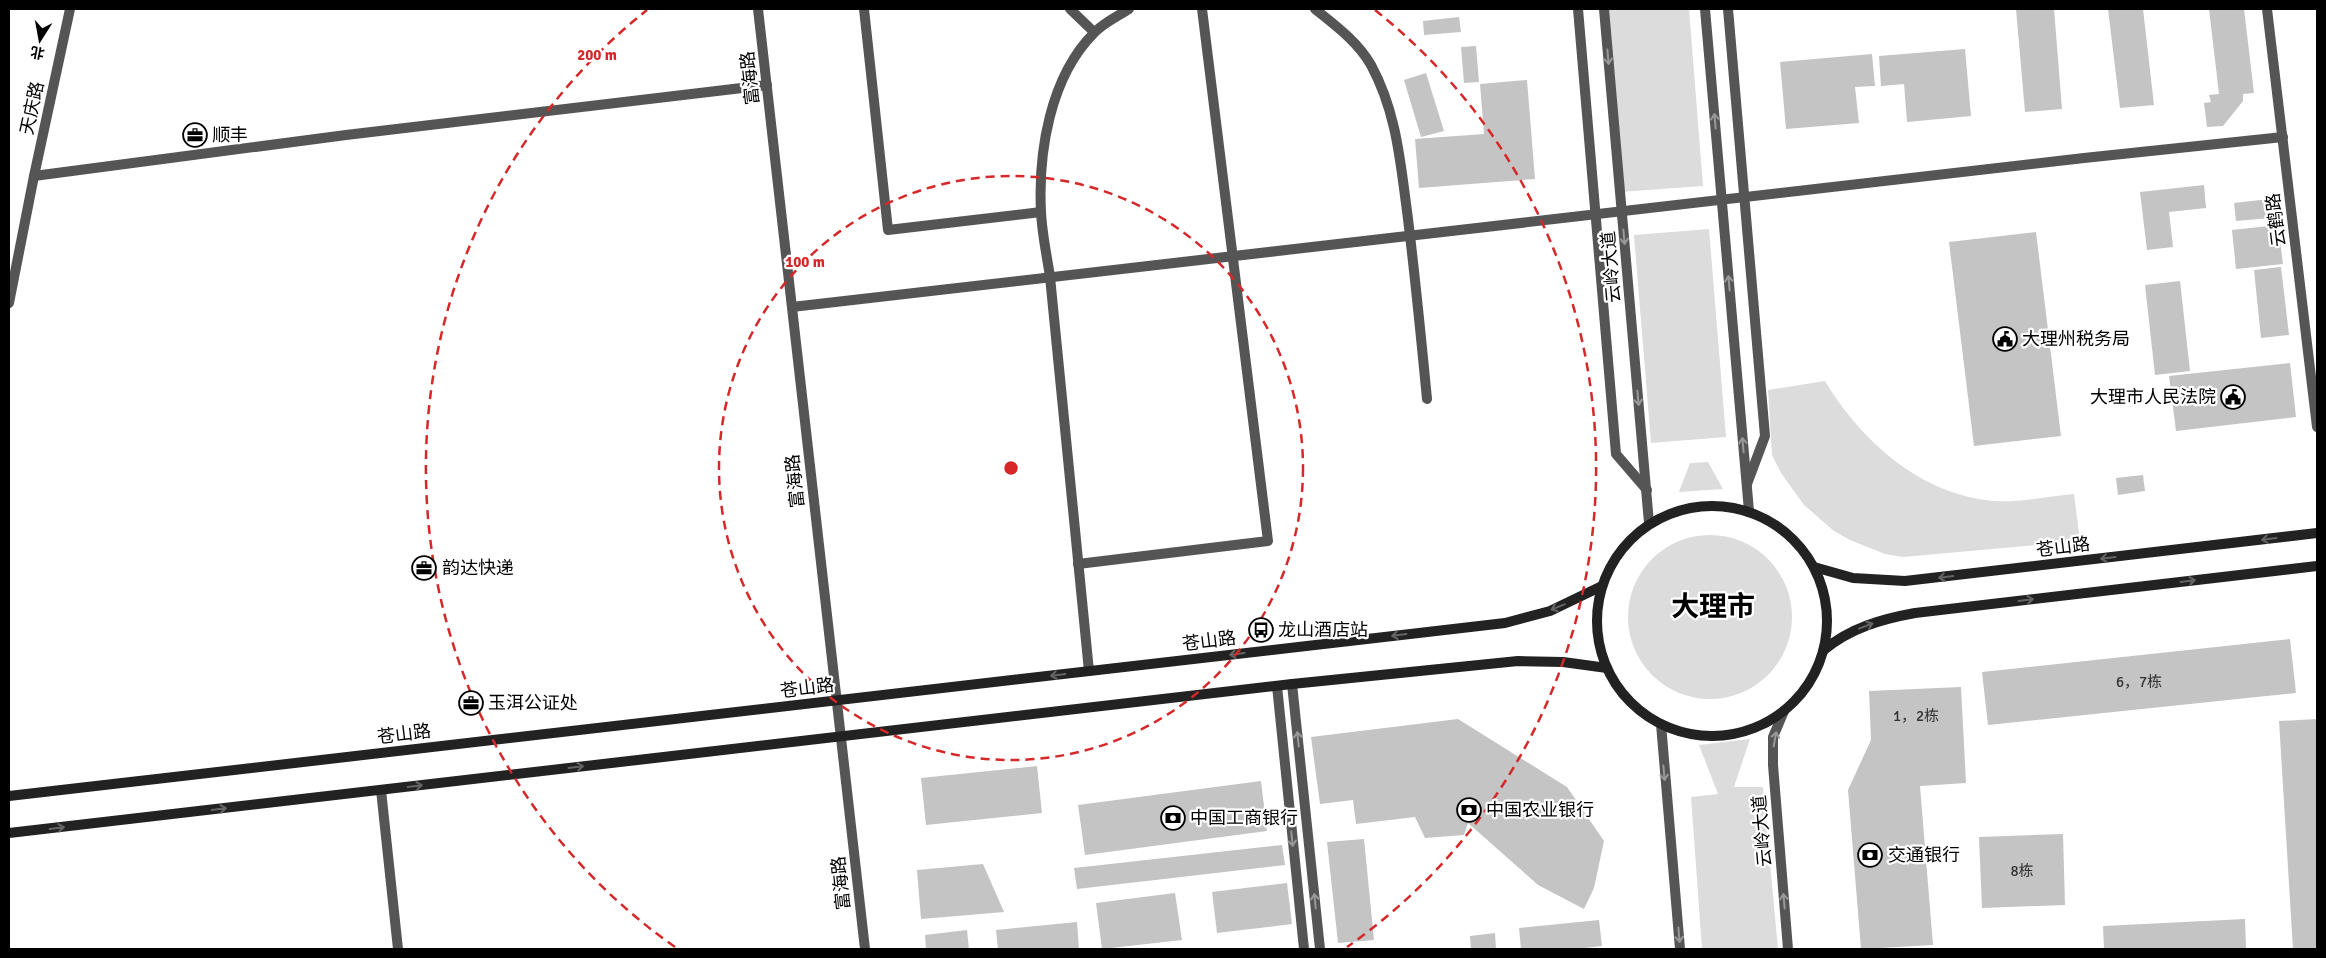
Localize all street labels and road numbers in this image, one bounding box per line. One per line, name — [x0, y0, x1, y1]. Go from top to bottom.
street label: 富海路 — [736, 50, 764, 106]
street label: 天庆路 — [16, 79, 48, 137]
street label: 云鹤路 — [2262, 192, 2290, 248]
street label: 云岭大道 — [1597, 230, 1625, 304]
street label: 富海路 — [781, 453, 809, 509]
street label: 苍山路 — [2035, 533, 2091, 561]
street label: 苍山路 — [1181, 627, 1237, 655]
street label: 苍山路 — [779, 674, 835, 702]
street label: 苍山路 — [376, 720, 432, 748]
street label: 云岭大道 — [1748, 794, 1776, 868]
street label: 富海路 — [827, 855, 855, 911]

